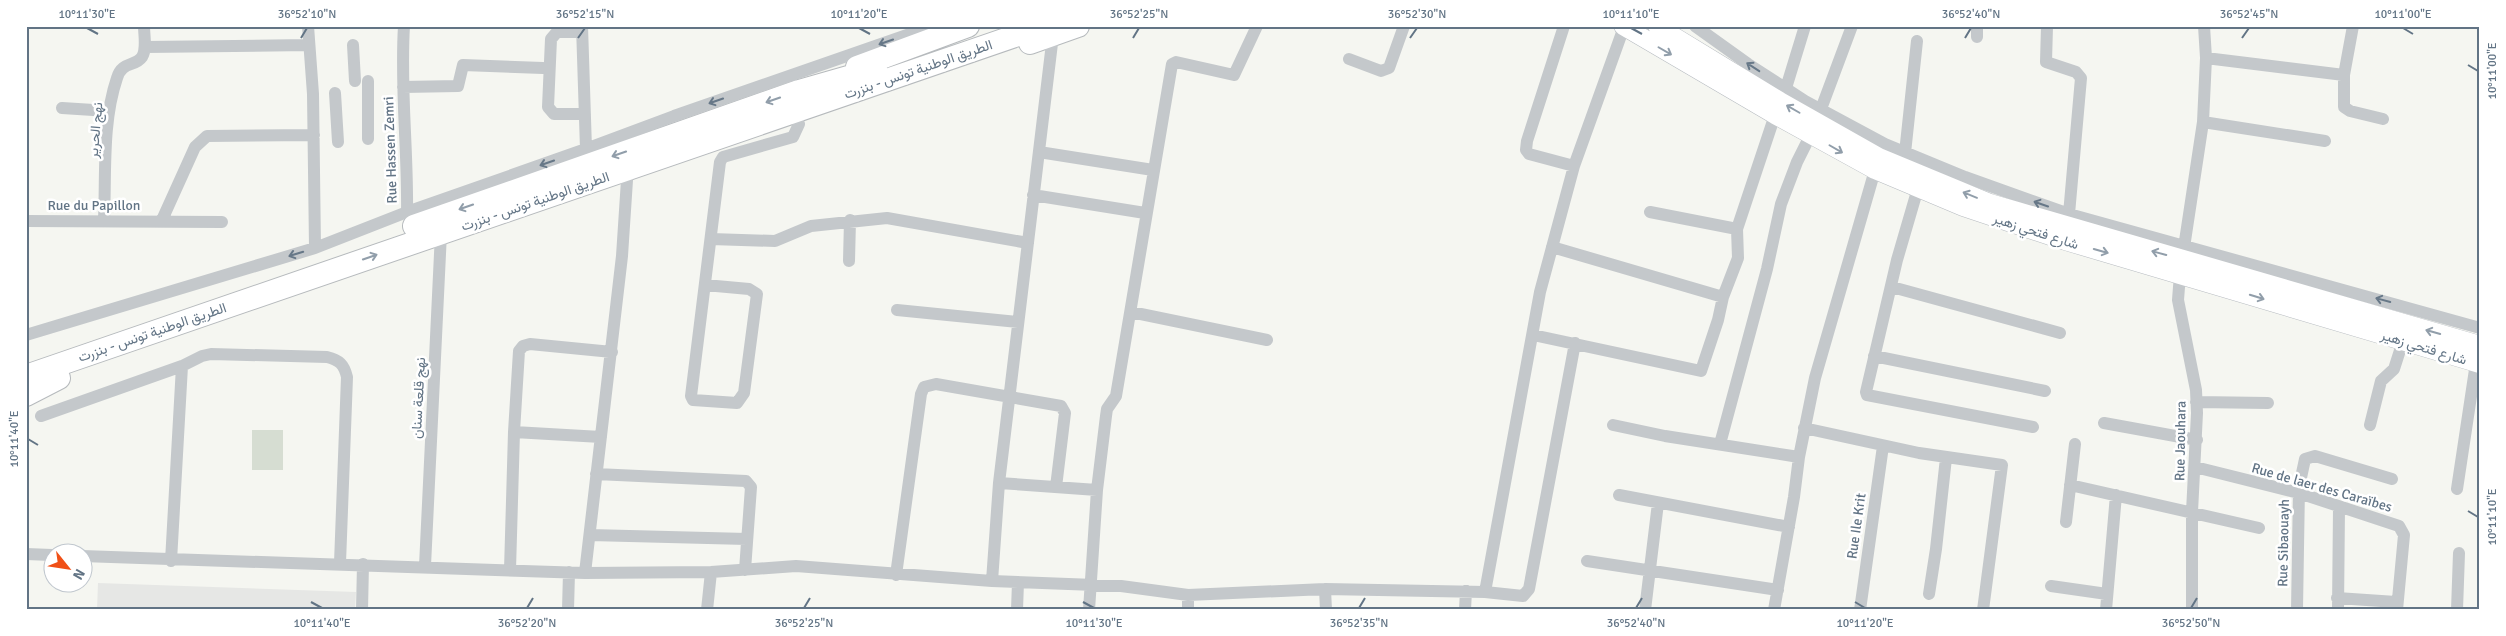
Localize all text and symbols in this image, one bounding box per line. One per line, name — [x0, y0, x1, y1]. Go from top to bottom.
text: 10°11'30"E — [58, 7, 116, 22]
text: 36°52'10"N — [278, 7, 336, 22]
text: 36°52'15"N — [556, 7, 614, 22]
text: 10°11'20"E — [830, 7, 888, 22]
text: 36°52'25"N — [1110, 7, 1168, 22]
text: 36°52'30"N — [1388, 7, 1446, 22]
text: 10°11'10"E — [1602, 7, 1660, 22]
text: 36°52'40"N — [1942, 7, 2000, 22]
text: 36°52'45"N — [2220, 7, 2278, 22]
text: 10°11'00"E — [2374, 7, 2432, 22]
street label: الطريق الوطنية تونس - بنزرت — [842, 36, 995, 103]
one-way arrow — [879, 38, 895, 47]
text: 10°11'00"E — [2485, 42, 2500, 100]
one-way arrow — [1657, 46, 1671, 56]
one-way arrow — [1746, 62, 1760, 72]
street label: Rue Hassen Zemri — [380, 96, 401, 204]
one-way arrow — [765, 96, 781, 105]
one-way arrow — [709, 97, 725, 106]
street label: نهج الحرير — [84, 101, 108, 160]
one-way arrow — [1785, 104, 1800, 114]
one-way arrow — [1829, 144, 1843, 154]
one-way arrow — [612, 150, 628, 159]
one-way arrow — [540, 159, 556, 168]
street label: الطريق الوطنية تونس - بنزرت — [459, 168, 612, 235]
one-way arrow — [1963, 190, 1978, 199]
street label: Rue du Papillon — [48, 197, 140, 214]
one-way arrow — [2034, 199, 2049, 208]
one-way arrow — [459, 203, 474, 212]
street label: شارع فتحي زهير — [1989, 209, 2081, 256]
one-way arrow — [2093, 247, 2109, 257]
one-way arrow — [2152, 248, 2168, 257]
one-way arrow — [288, 249, 304, 259]
one-way arrow — [362, 252, 377, 261]
one-way arrow — [2249, 293, 2265, 303]
one-way arrow — [2375, 294, 2391, 304]
street label: الطريق الوطنية تونس - بنزرت — [76, 299, 229, 366]
street label: شارع فتحي زهير — [2377, 326, 2469, 371]
one-way arrow — [2425, 326, 2441, 336]
street label: نهج قلعة سنان — [408, 357, 431, 439]
street label: Rue Jaouhara — [2171, 401, 2190, 481]
text: 10°11'40"E — [7, 410, 22, 468]
street label: Rue de laer des Caraïbes — [2250, 459, 2394, 516]
text: 10°11'10"E — [2485, 488, 2500, 546]
street label: Rue Ile Krit — [1843, 492, 1870, 560]
street label: Rue Sibaouayh — [2274, 499, 2293, 587]
north arrow — [42, 544, 92, 594]
text: N — [69, 566, 89, 583]
text: 10°11'40"E — [293, 616, 351, 631]
text: 36°52'20"N — [498, 616, 556, 631]
text: 36°52'25"N — [775, 616, 833, 631]
text: 10°11'30"E — [1065, 616, 1123, 631]
text: 36°52'35"N — [1330, 616, 1388, 631]
text: 36°52'40"N — [1607, 616, 1665, 631]
text: 10°11'20"E — [1836, 616, 1894, 631]
text: 36°52'50"N — [2162, 616, 2220, 631]

